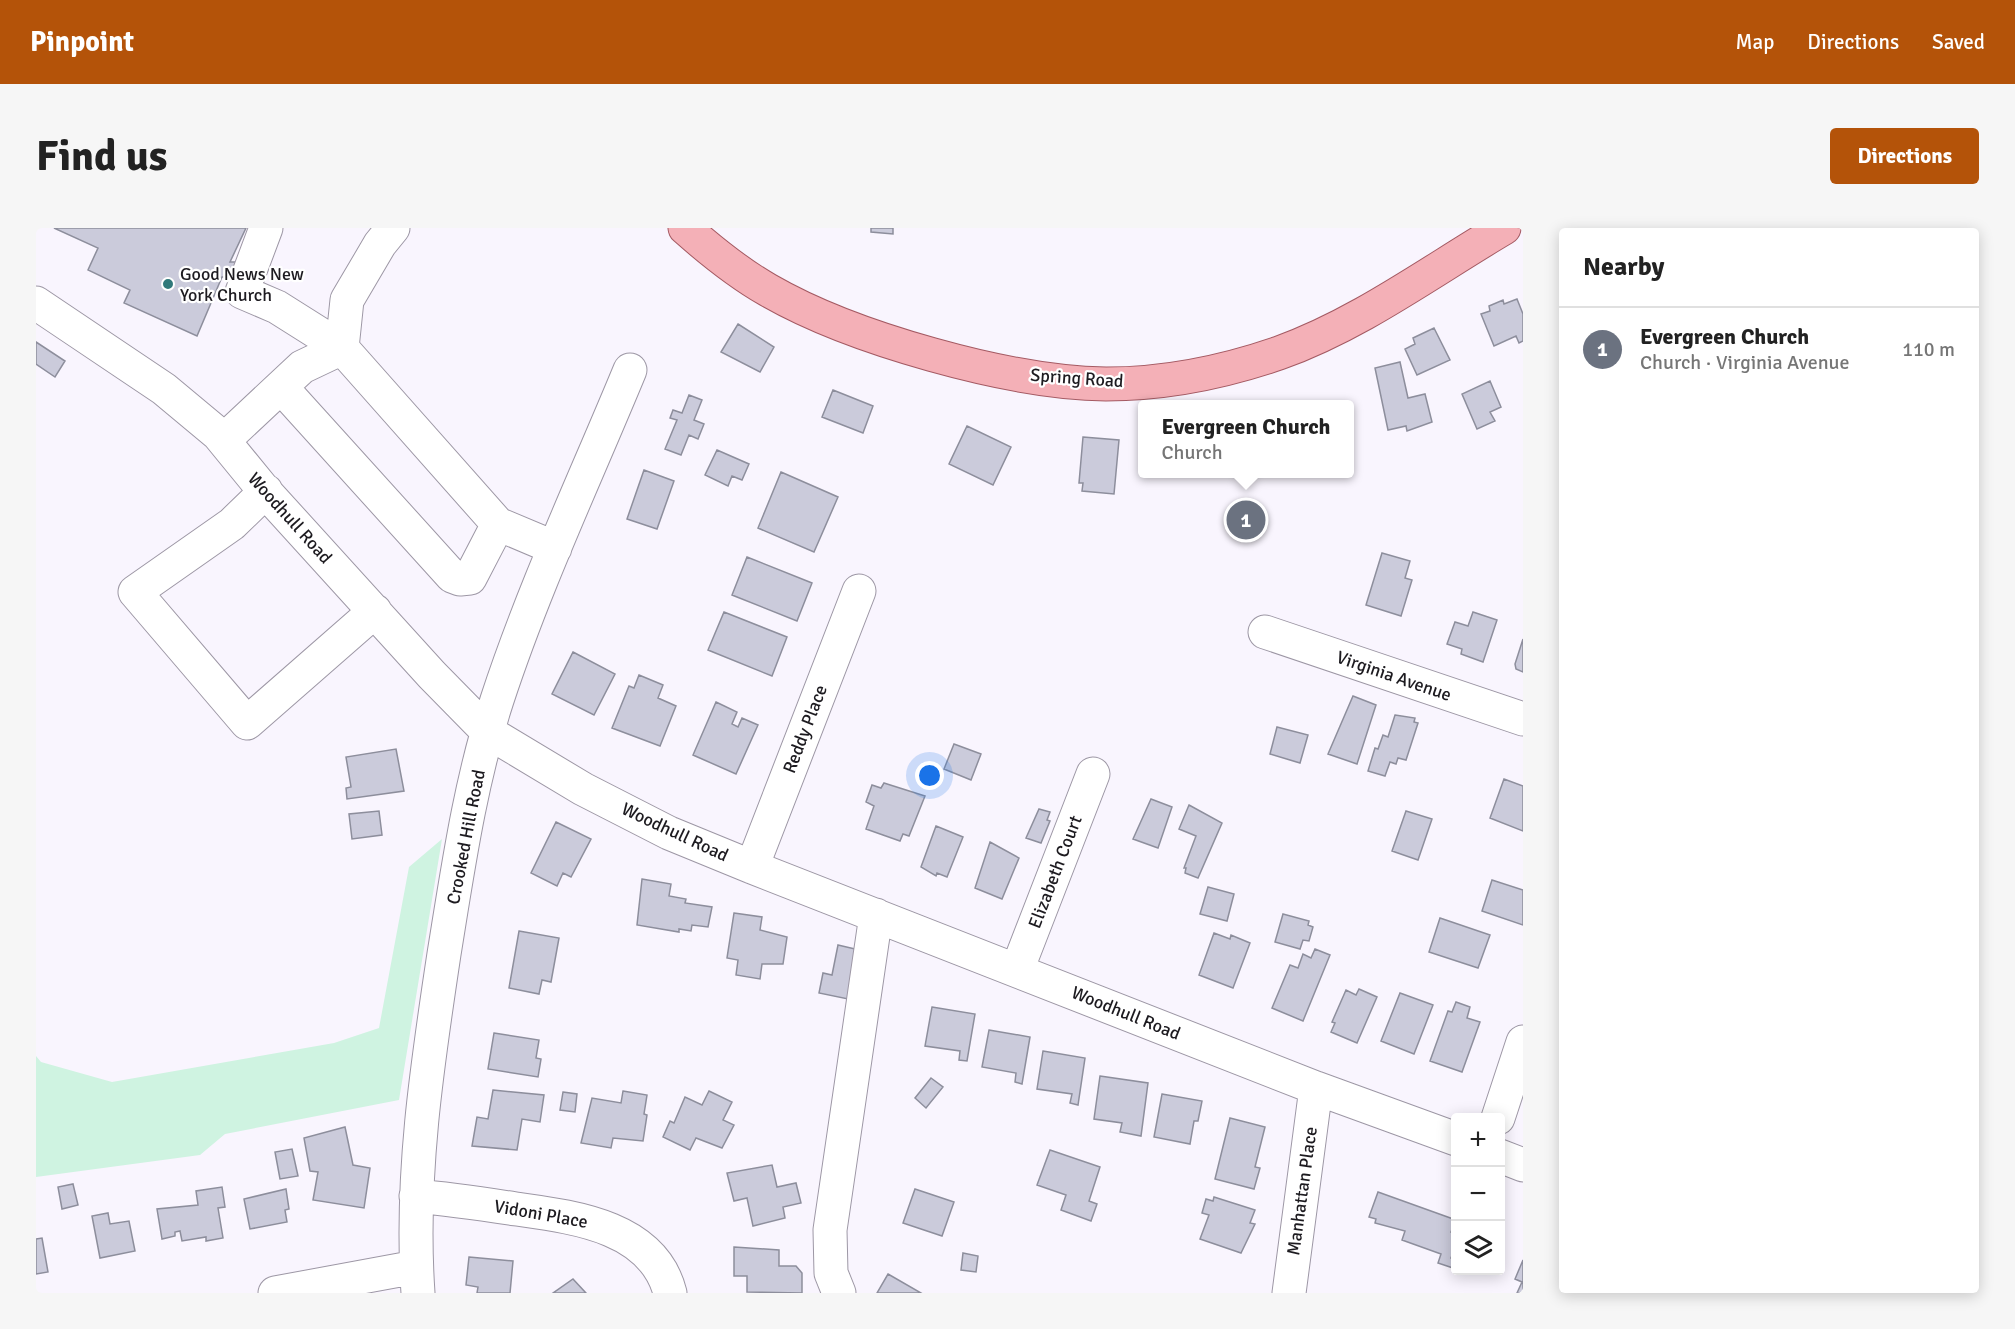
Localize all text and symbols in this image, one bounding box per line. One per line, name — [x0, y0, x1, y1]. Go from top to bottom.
text: Pinpoint — [30, 25, 134, 59]
text: Map — [1736, 29, 1774, 55]
text: Directions — [1807, 29, 1899, 55]
text: Saved — [1932, 29, 1985, 55]
button: Directions — [1830, 128, 1979, 184]
text: Find us — [36, 131, 167, 182]
text: Nearby — [1583, 251, 1664, 283]
place label: Good News New York Church — [180, 263, 304, 306]
marker: Good News New York Church — [161, 277, 175, 291]
text: Evergreen Church — [1640, 323, 1809, 350]
text: 1 — [1597, 337, 1608, 362]
text: 110 m — [1902, 337, 1955, 362]
text: Church · Virginia Avenue — [1640, 350, 1850, 375]
street label: Spring Road — [1030, 364, 1124, 392]
popup — [1138, 400, 1354, 478]
text: Evergreen Church — [1161, 413, 1331, 440]
text: Church — [1161, 440, 1223, 465]
street label: Woodhull Road — [243, 468, 337, 568]
pin: 1 — [1226, 498, 1266, 542]
street label: Virginia Avenue — [1334, 646, 1454, 706]
street label: Reddy Place — [778, 682, 832, 776]
your location — [915, 761, 944, 790]
street label: Crooked Hill Road — [442, 768, 490, 906]
street label: Woodhull Road — [618, 798, 732, 866]
street label: Elizabeth Court — [1023, 812, 1087, 932]
street label: Woodhull Road — [1068, 981, 1184, 1045]
map controls — [1451, 1113, 1505, 1275]
button: + — [1451, 1113, 1505, 1167]
street label: Manhattan Place — [1282, 1125, 1322, 1257]
button: − — [1451, 1167, 1505, 1221]
street label: Vidoni Place — [492, 1195, 590, 1233]
button: layers — [1451, 1221, 1505, 1275]

